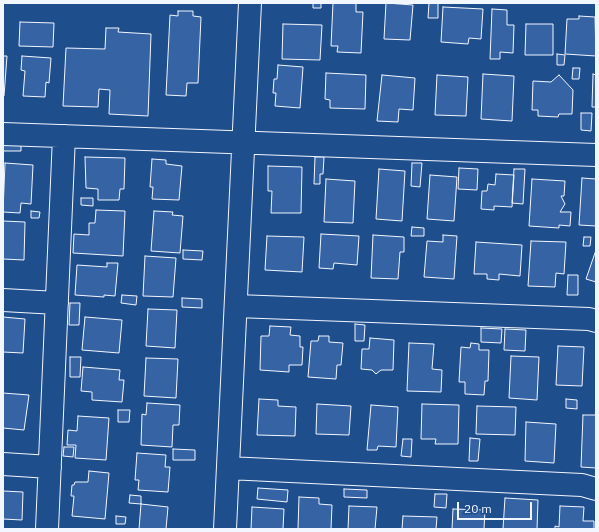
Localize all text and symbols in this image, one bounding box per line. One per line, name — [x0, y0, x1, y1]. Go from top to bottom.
scale bar — [459, 494, 534, 520]
text: 20 m — [464, 501, 492, 516]

